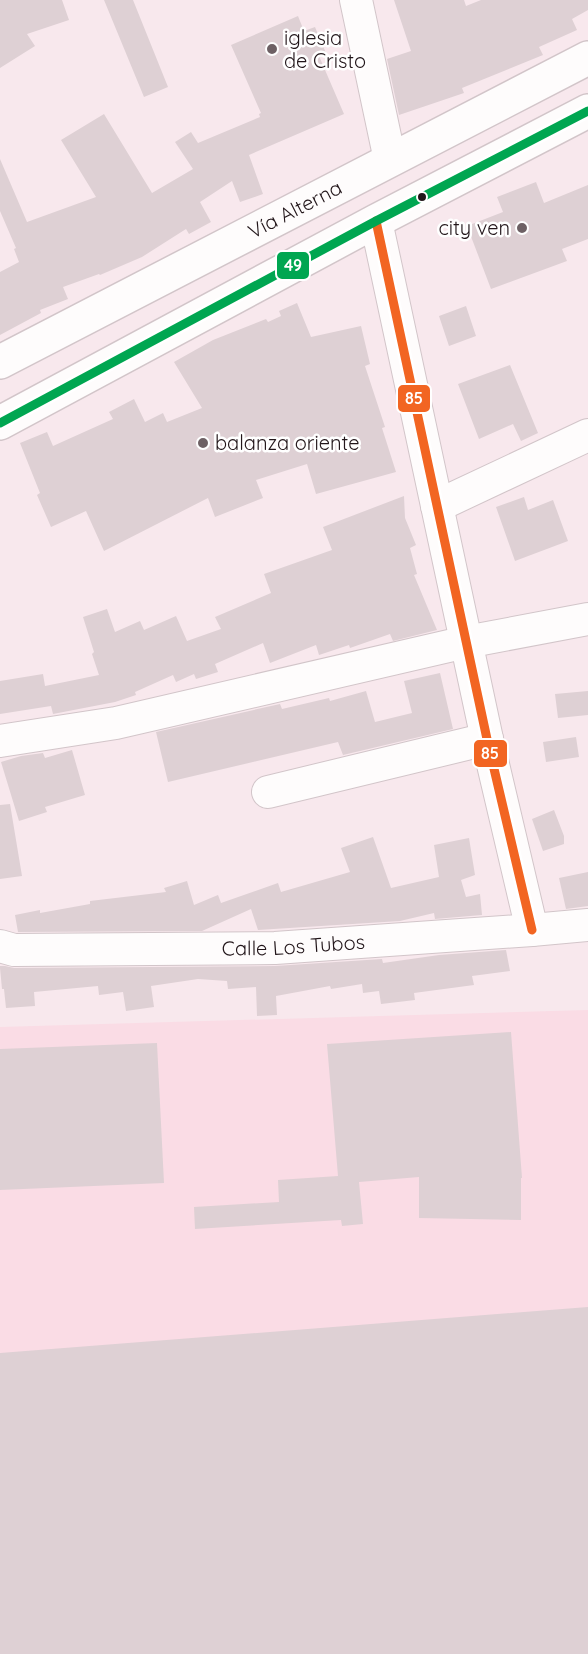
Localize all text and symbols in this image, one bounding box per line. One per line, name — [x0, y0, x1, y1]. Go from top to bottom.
place label: iglesia de Cristo — [284, 25, 366, 73]
marker: iglesia de Cristo — [265, 42, 279, 56]
street label: Vía Alterna — [244, 175, 346, 244]
unlabelled marker — [416, 191, 428, 203]
place label: city ven — [438, 215, 510, 240]
marker: city ven — [515, 221, 529, 235]
line badge: 49 — [276, 251, 310, 280]
text: 49 — [284, 255, 302, 275]
line badge: 85 — [397, 384, 431, 413]
text: 85 — [405, 388, 423, 408]
place label: balanza oriente — [215, 430, 360, 455]
marker: balanza oriente — [196, 436, 210, 450]
line badge: 85 — [473, 739, 508, 768]
text: 85 — [481, 743, 499, 763]
street label: Calle Los Tubos — [222, 929, 366, 960]

